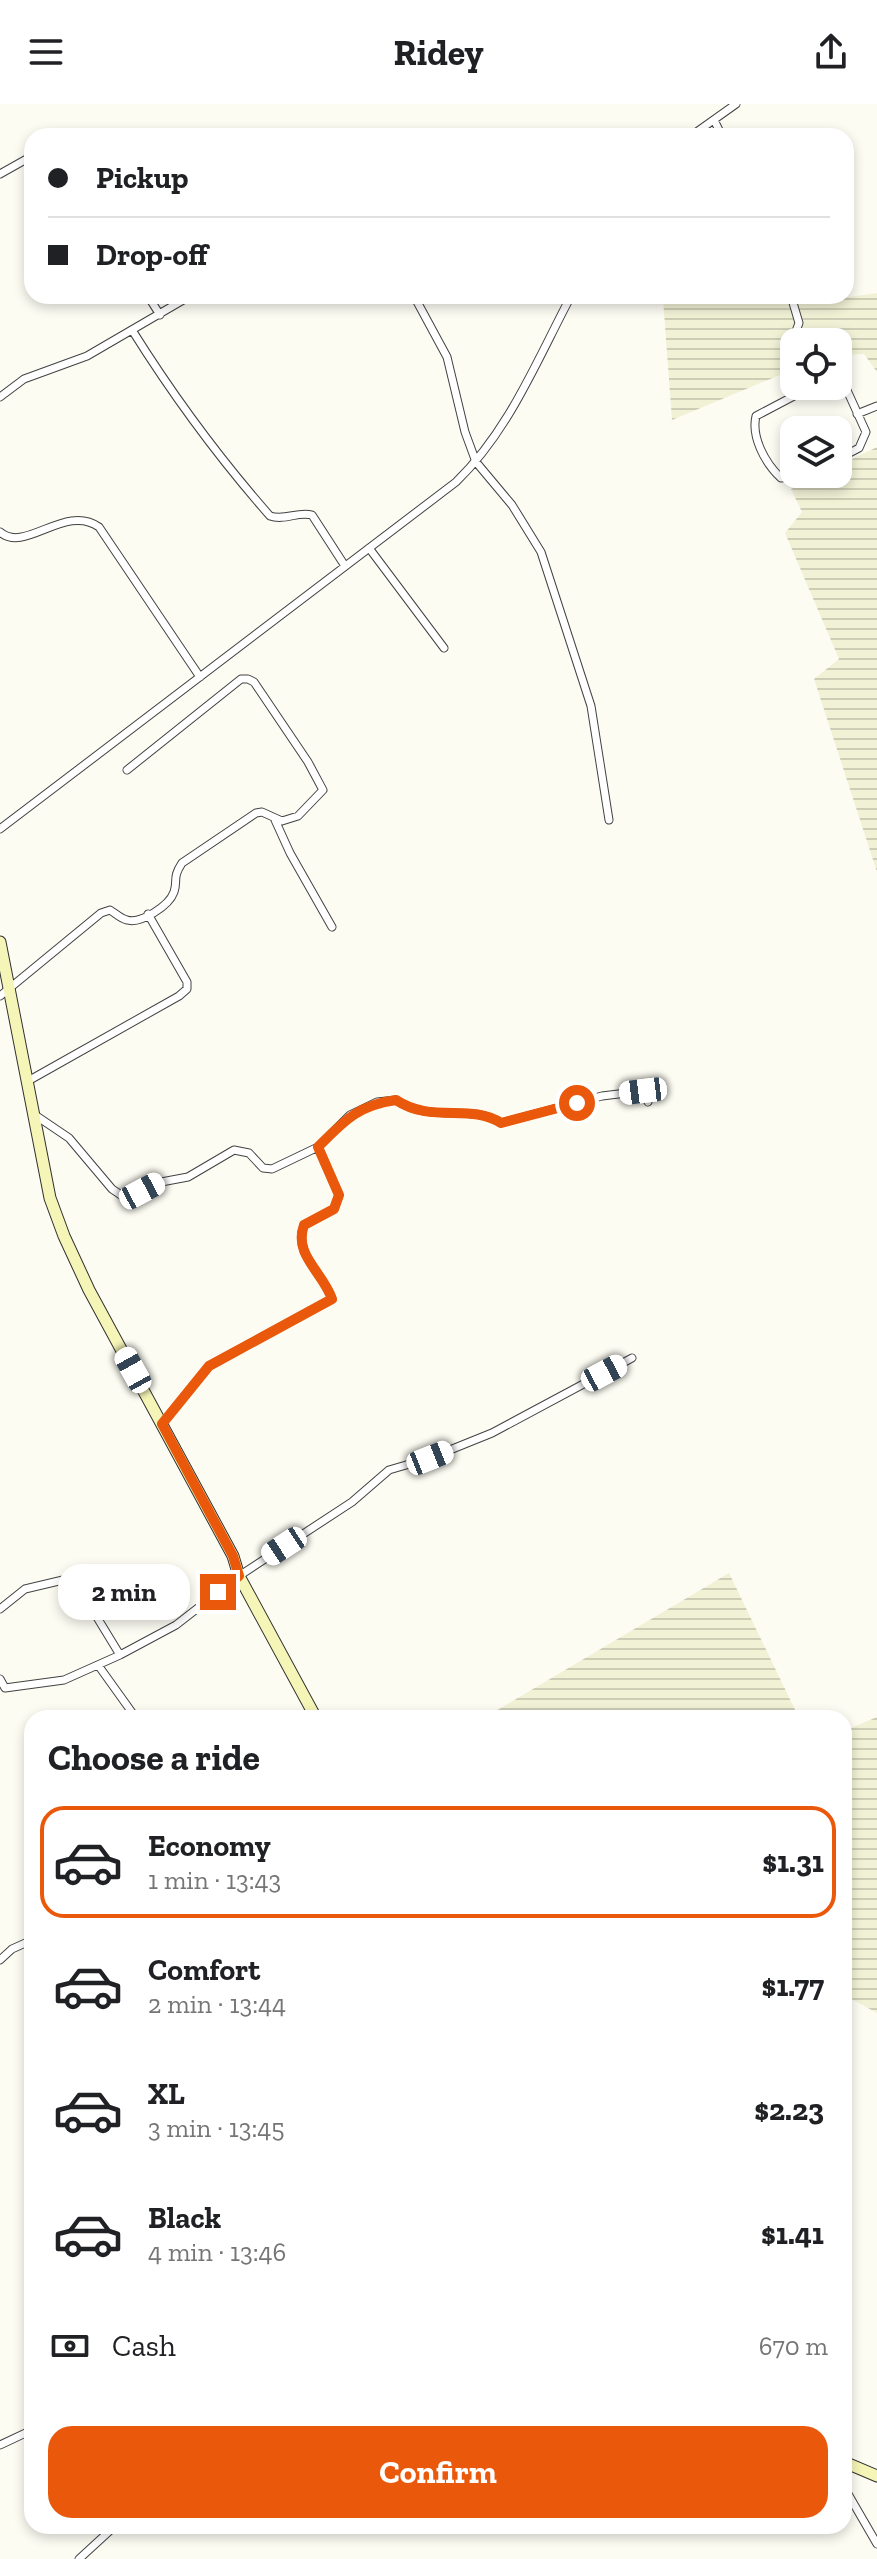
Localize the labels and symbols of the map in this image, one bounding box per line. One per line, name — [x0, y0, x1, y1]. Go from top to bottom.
car — [618, 1076, 668, 1106]
route start — [559, 1085, 595, 1121]
car — [115, 1169, 169, 1213]
car — [111, 1343, 155, 1397]
car — [577, 1351, 631, 1395]
car — [403, 1438, 457, 1478]
car — [257, 1523, 311, 1569]
callout: 2 min — [58, 1564, 190, 1620]
route end — [200, 1574, 236, 1610]

